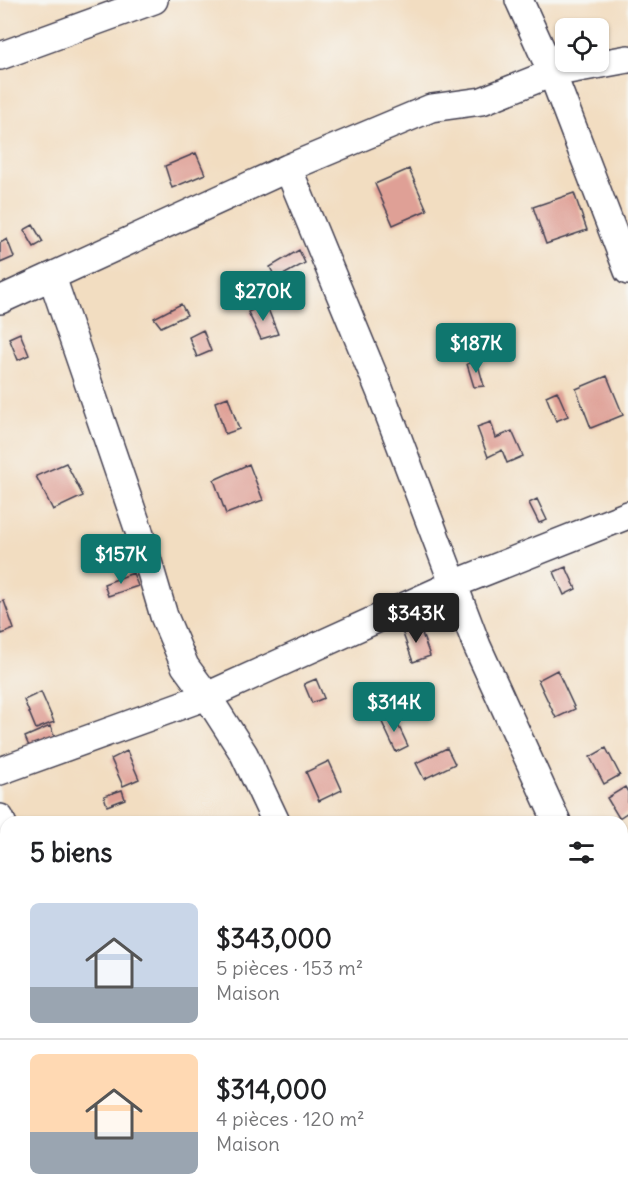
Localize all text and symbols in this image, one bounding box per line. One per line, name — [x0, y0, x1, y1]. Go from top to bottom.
map controls — [555, 18, 609, 72]
button: locate — [555, 18, 609, 72]
pin: $270K — [221, 271, 305, 322]
text: $270K — [234, 278, 292, 303]
pin: $187K — [434, 323, 518, 374]
text: $187K — [450, 330, 502, 355]
pin: $157K — [79, 534, 163, 585]
text: $157K — [95, 541, 147, 566]
pin: $343K — [374, 593, 458, 644]
text: $343K — [387, 600, 445, 625]
pin: $314K — [352, 682, 436, 733]
text: $314K — [367, 689, 421, 714]
text: 5 biens — [30, 836, 112, 869]
icon: filters — [565, 836, 598, 869]
text: $343,000 — [216, 922, 332, 955]
icon: home — [78, 927, 150, 999]
text: 5 pièces · 153 m² — [216, 955, 363, 980]
text: Maison — [216, 980, 280, 1005]
text: $314,000 — [216, 1073, 327, 1106]
icon: home — [78, 1078, 150, 1150]
text: 4 pièces · 120 m² — [216, 1106, 364, 1131]
text: Maison — [216, 1131, 280, 1156]

